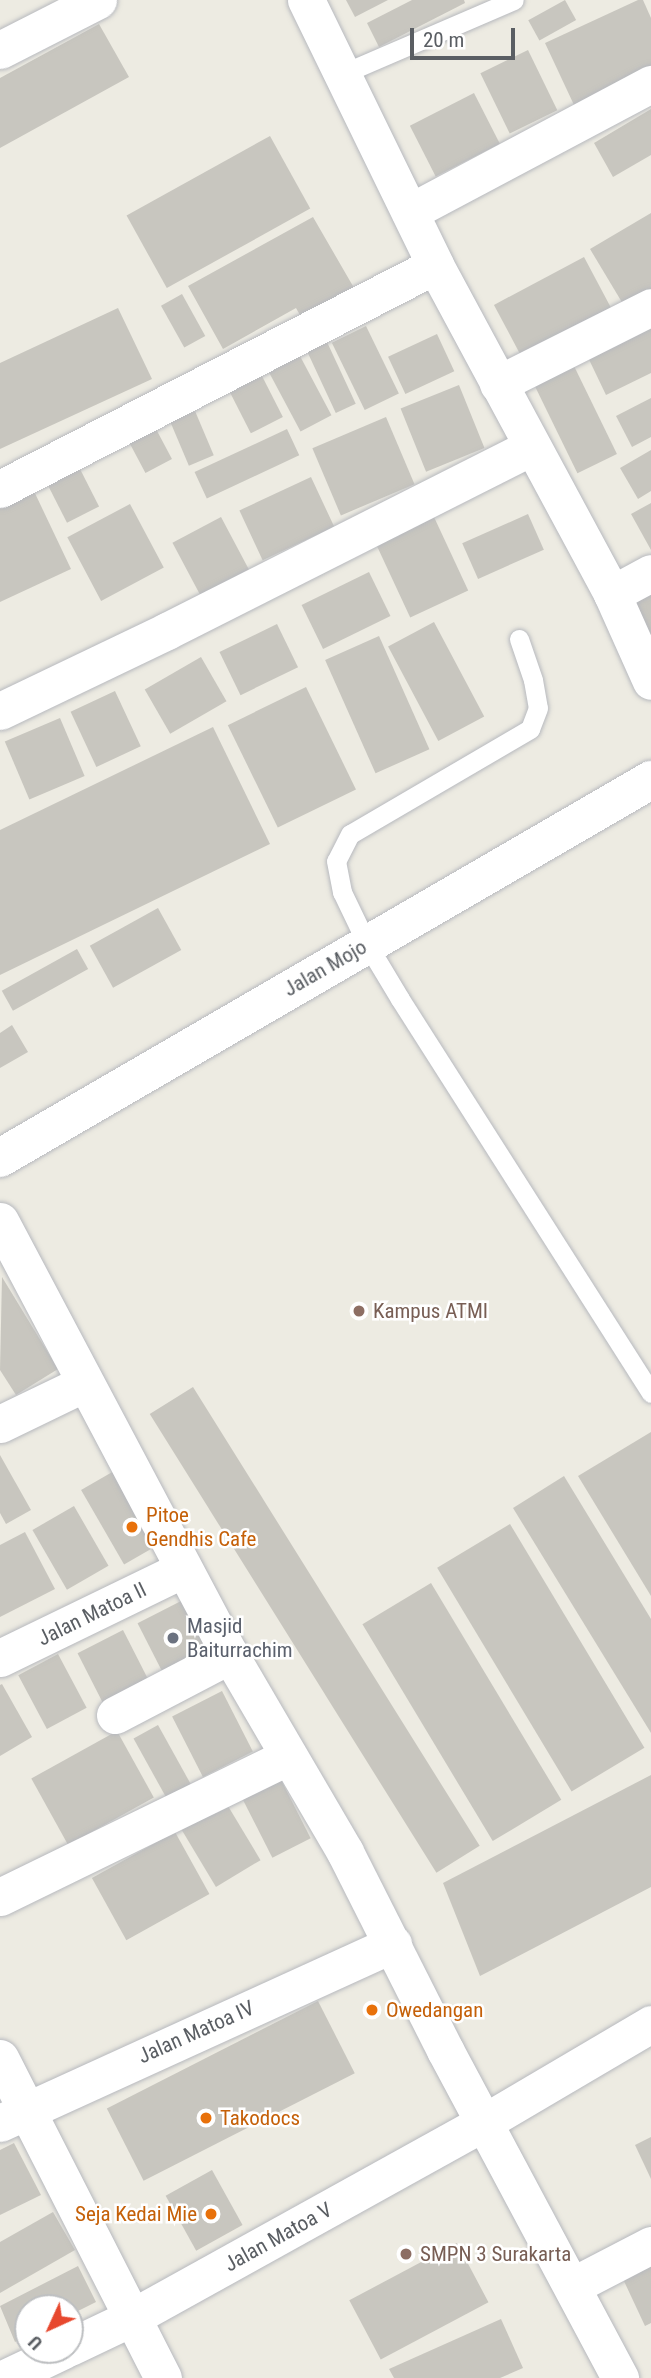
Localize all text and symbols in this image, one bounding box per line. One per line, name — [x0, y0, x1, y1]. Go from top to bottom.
scale bar — [413, 14, 518, 58]
text: 20 m — [423, 28, 464, 52]
street label: Jalan Mojo — [279, 934, 371, 1002]
place label: Kampus ATMI — [373, 1298, 488, 1324]
marker: Kampus ATMI — [351, 1303, 367, 1319]
place label: Pitoe Gendhis Cafe — [146, 1502, 256, 1552]
marker: Pitoe Gendhis Cafe — [124, 1519, 140, 1535]
street label: Jalan Matoa II — [33, 1577, 151, 1651]
place label: Masjid Baiturrachim — [187, 1613, 293, 1663]
marker: Masjid Baiturrachim — [165, 1630, 181, 1646]
street label: Jalan Matoa IV — [134, 1995, 258, 2069]
place label: Owedangan — [386, 1997, 483, 2023]
marker: Owedangan — [364, 2002, 380, 2018]
place label: Takodocs — [220, 2105, 300, 2131]
marker: Takodocs — [198, 2110, 214, 2126]
street label: Jalan Matoa V — [220, 2197, 336, 2277]
place label: Seja Kedai Mie — [75, 2201, 197, 2227]
marker: Seja Kedai Mie — [203, 2206, 219, 2222]
place label: SMPN 3 Surakarta — [420, 2241, 571, 2267]
marker: SMPN 3 Surakarta — [398, 2246, 414, 2262]
north arrow — [14, 2294, 84, 2364]
text: U — [23, 2331, 47, 2355]

